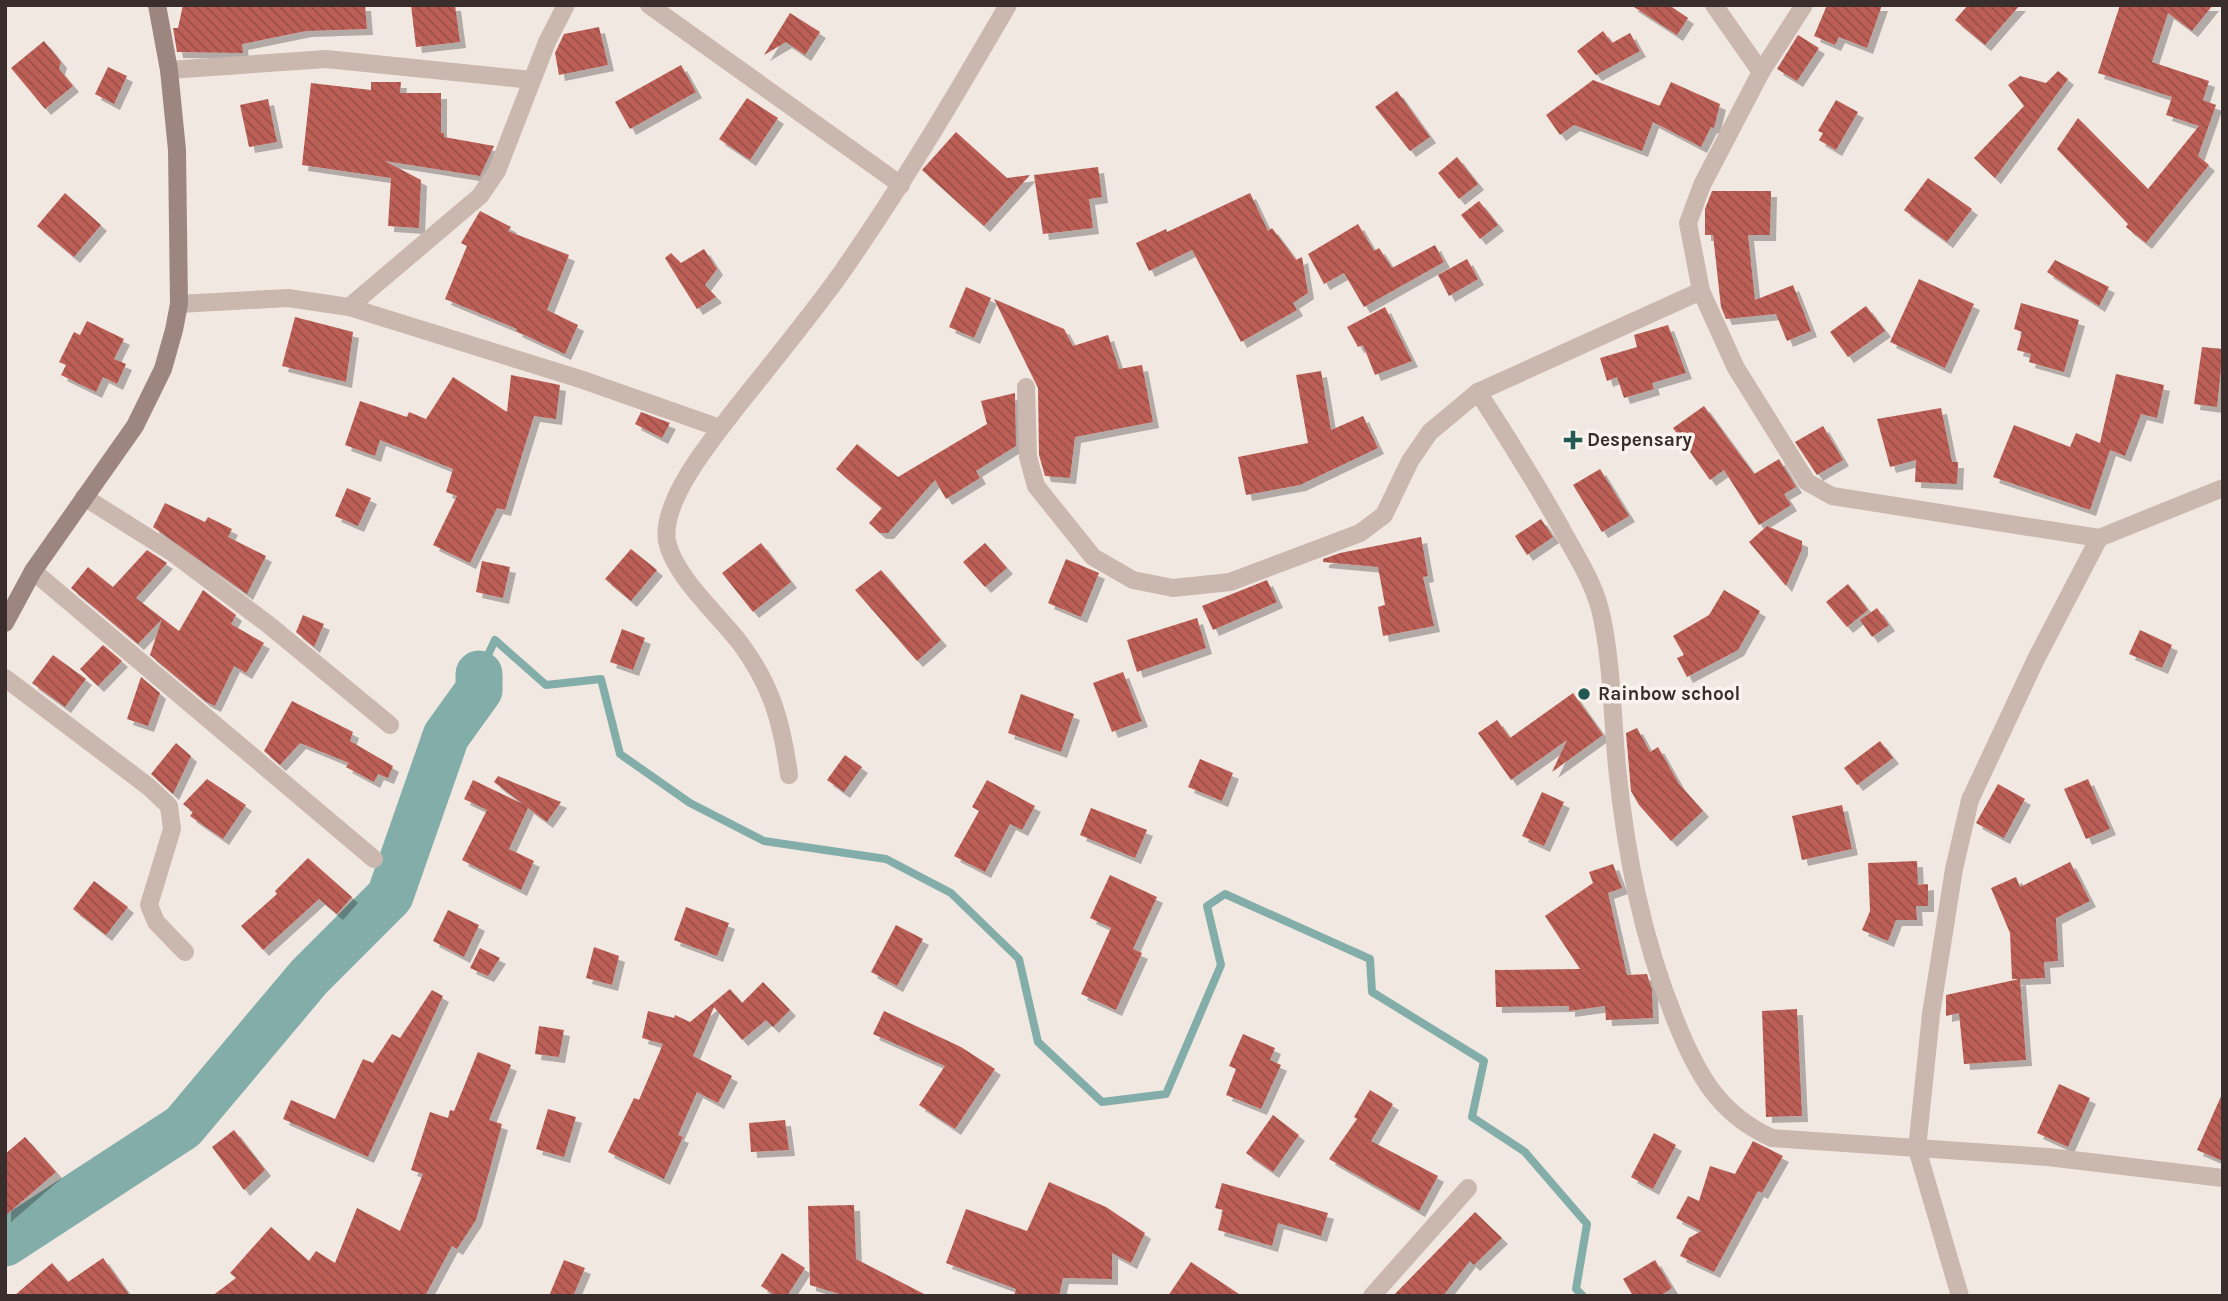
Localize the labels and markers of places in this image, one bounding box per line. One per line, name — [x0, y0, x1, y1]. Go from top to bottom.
place label: Despensary — [1587, 429, 1692, 451]
marker: Despensary — [1565, 432, 1581, 448]
place label: Rainbow school — [1598, 683, 1740, 705]
marker: Rainbow school — [1576, 686, 1592, 702]

